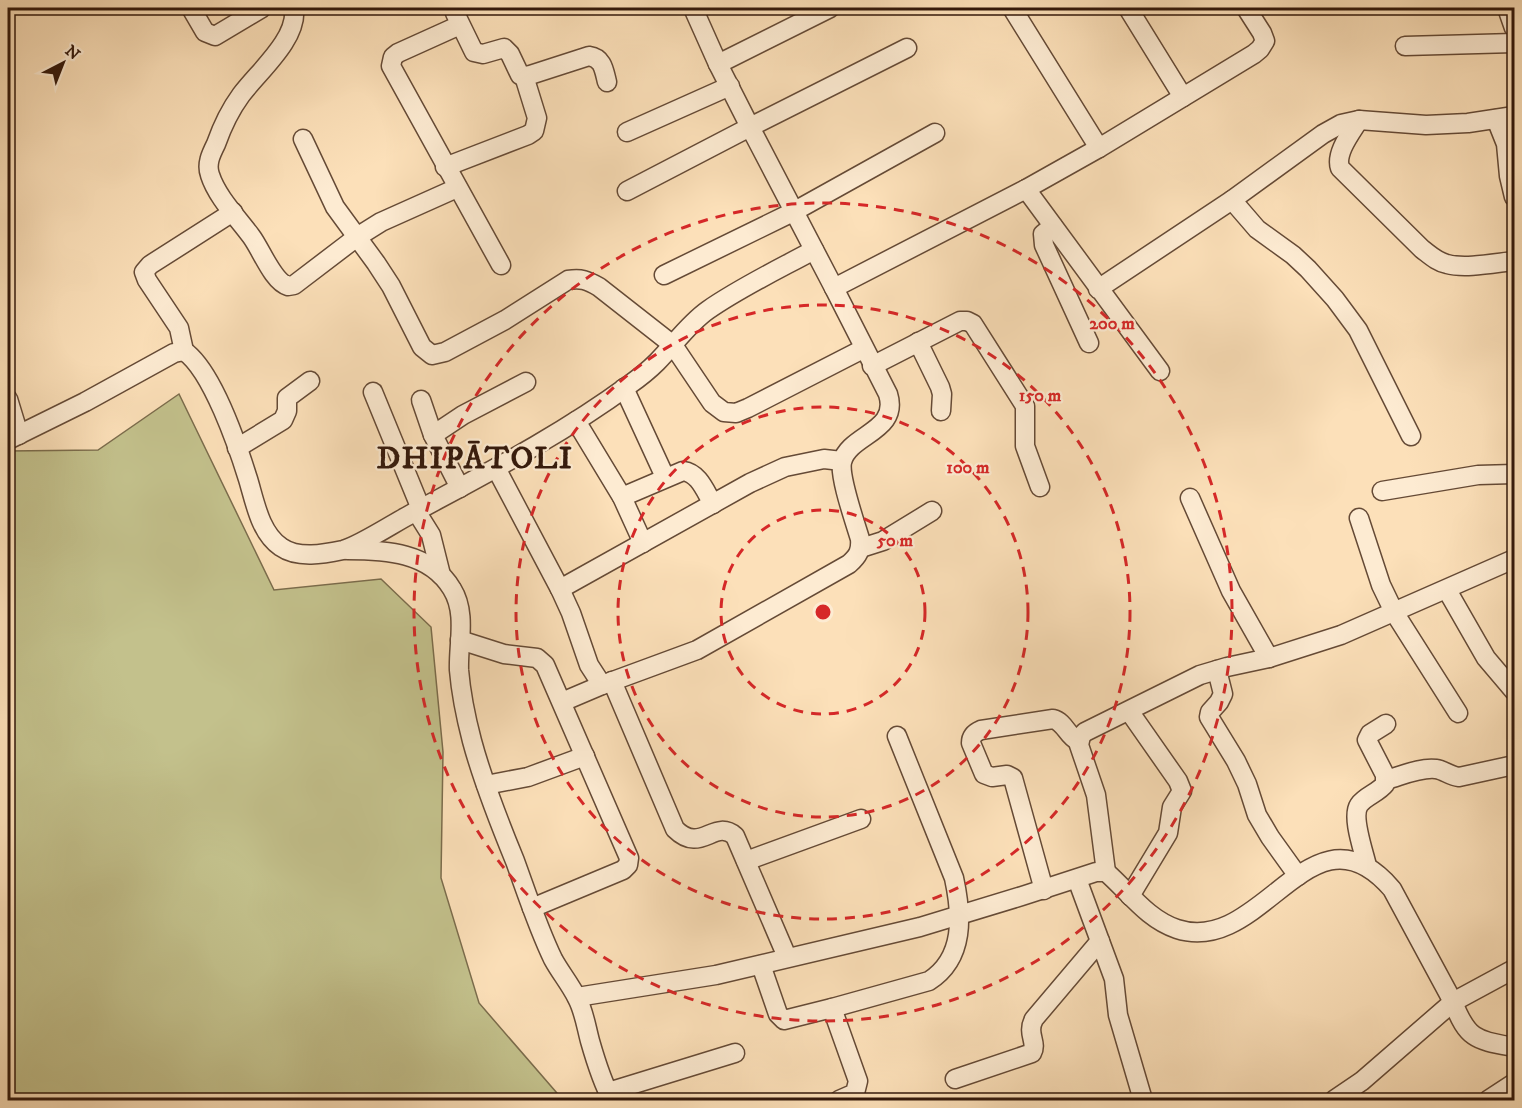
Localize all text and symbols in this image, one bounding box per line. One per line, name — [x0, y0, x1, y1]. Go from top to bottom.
north arrow — [33, 33, 93, 93]
text: N — [61, 41, 84, 64]
text: 200 m — [1089, 313, 1135, 335]
text: 150 m — [1019, 385, 1062, 407]
district label: DHIPĀTOLI — [376, 439, 574, 479]
text: 100 m — [946, 457, 990, 479]
text: 50 m — [876, 530, 913, 552]
centre of rings — [813, 602, 833, 622]

